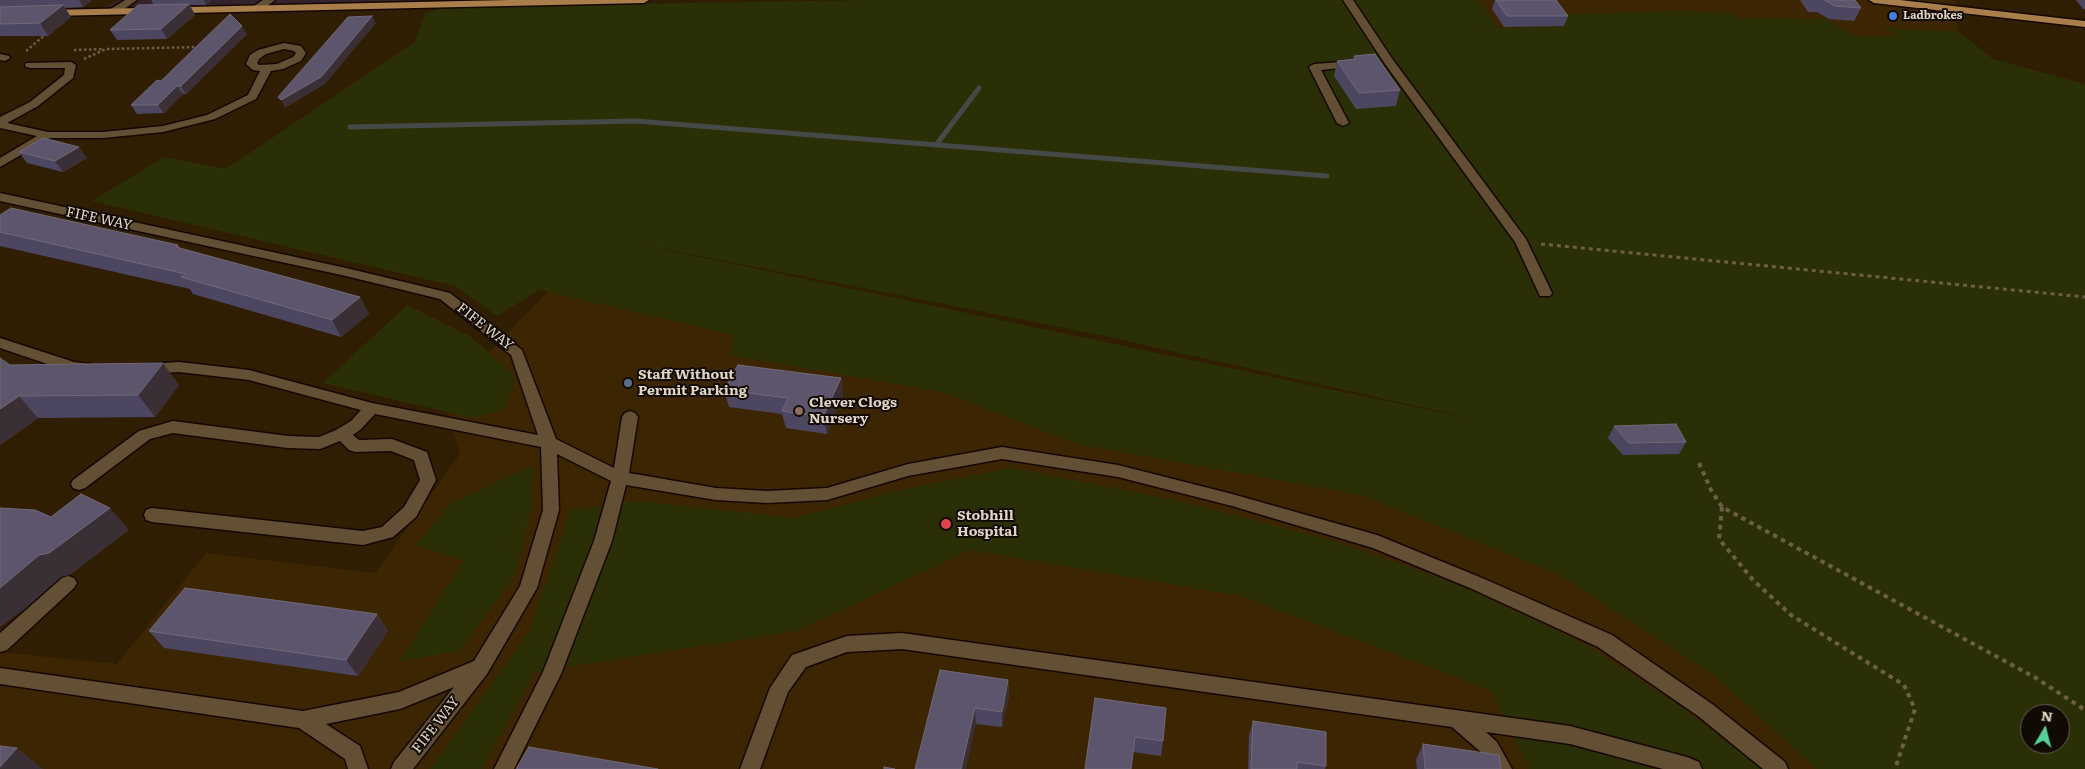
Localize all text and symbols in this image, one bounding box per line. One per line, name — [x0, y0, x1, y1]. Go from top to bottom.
place label: Ladbrokes — [1903, 9, 1962, 23]
marker: Ladbrokes — [1887, 10, 1899, 22]
street label: FIFE WAY — [64, 204, 134, 234]
street label: FIFE WAY — [453, 300, 517, 354]
place label: Staff Without Permit Parking — [638, 367, 747, 400]
marker: Staff Without Permit Parking — [622, 377, 634, 389]
place label: Clever Clogs Nursery — [809, 395, 897, 428]
marker: Clever Clogs Nursery — [793, 405, 805, 417]
place label: Stobhill Hospital — [957, 508, 1018, 540]
marker: Stobhill Hospital — [939, 517, 953, 531]
street label: FIFE WAY — [409, 693, 463, 757]
north arrow — [2020, 704, 2070, 754]
text: N — [2040, 704, 2054, 726]

